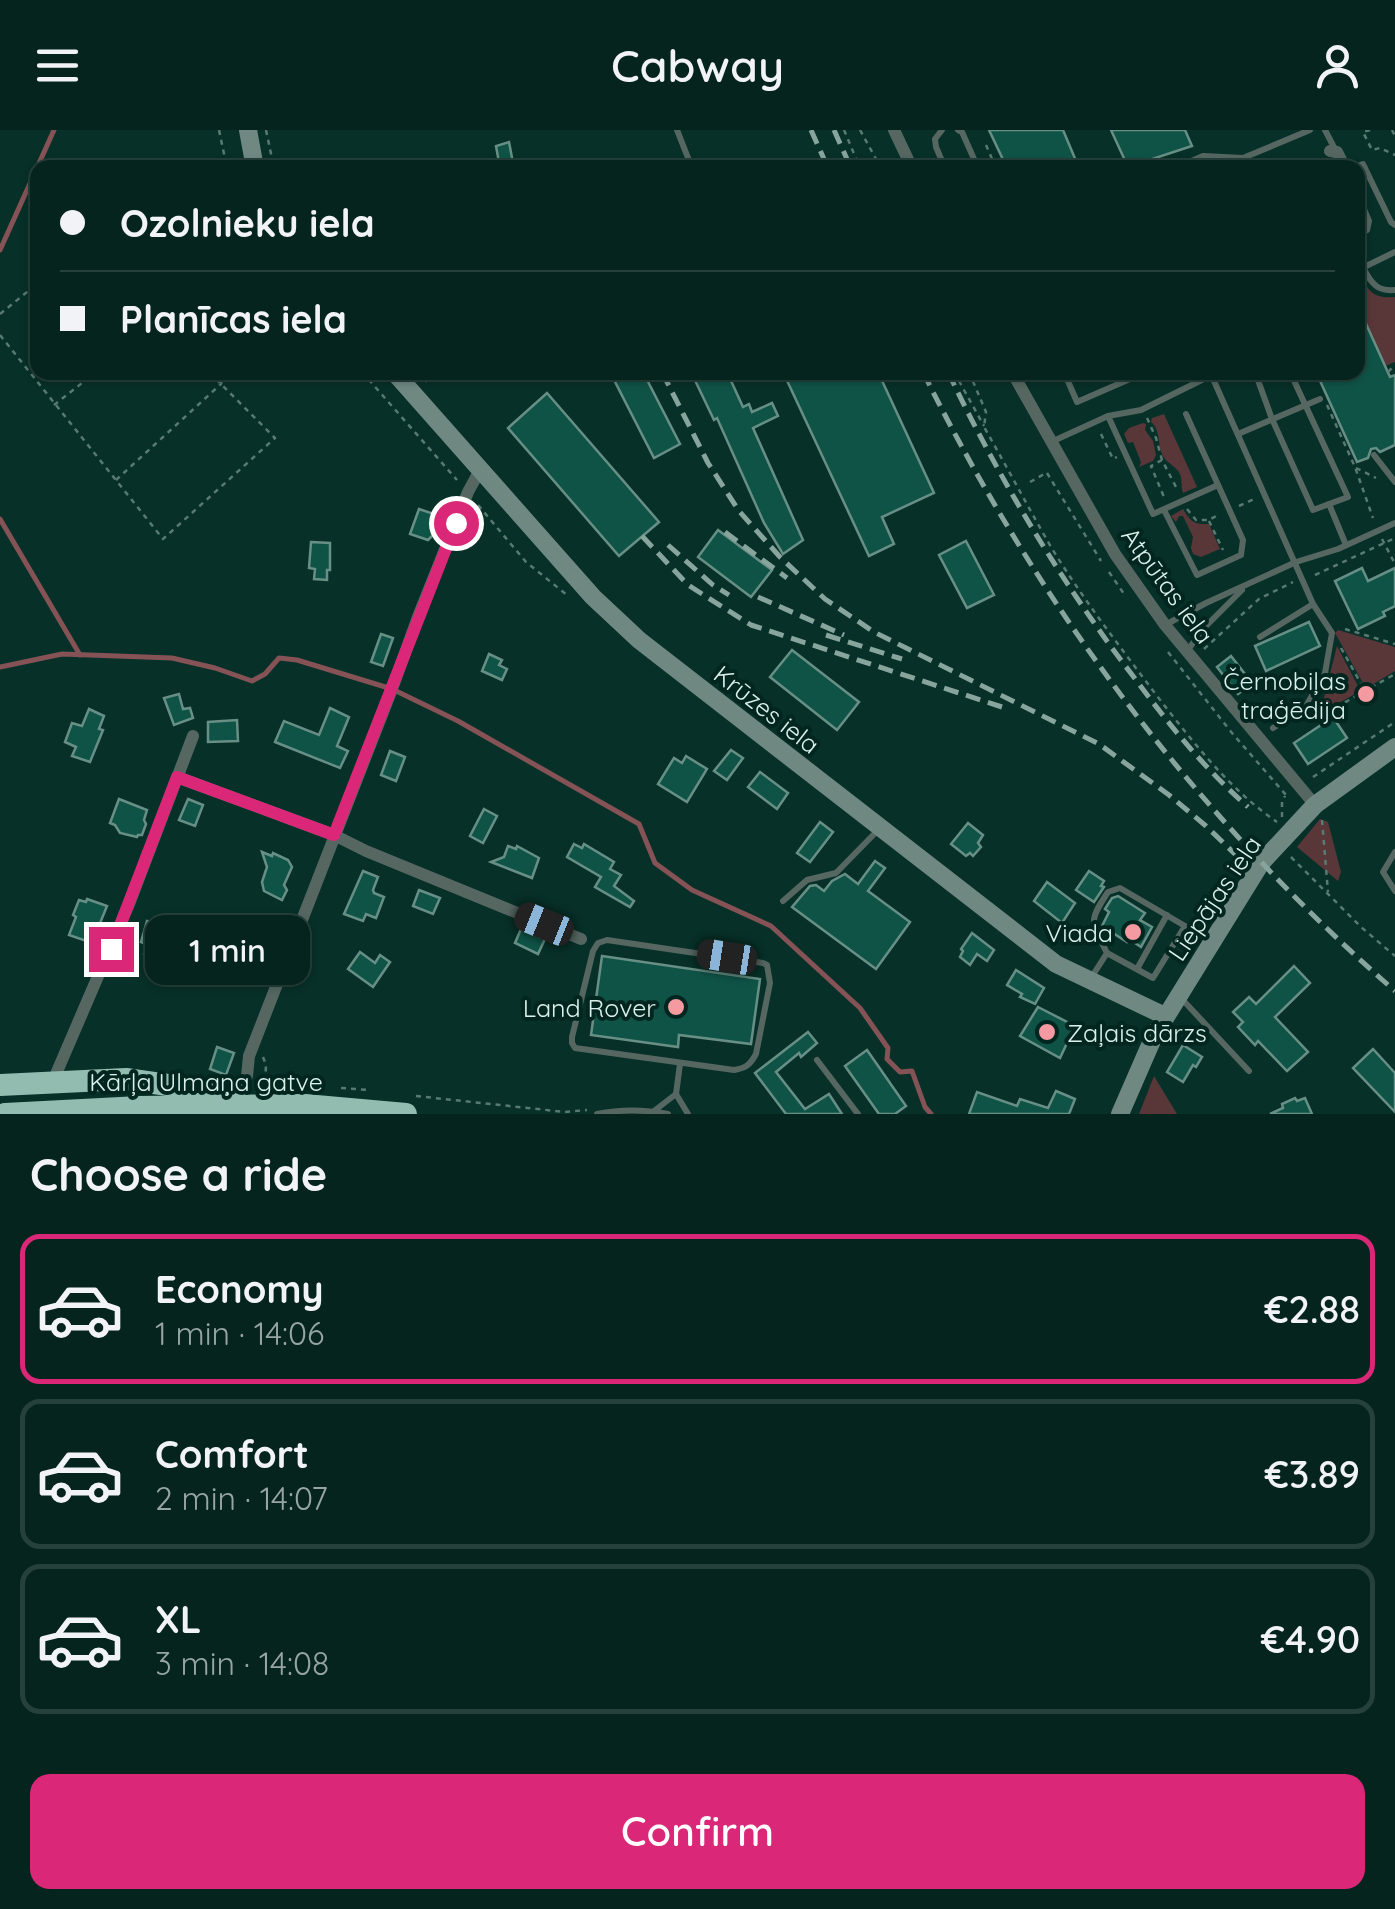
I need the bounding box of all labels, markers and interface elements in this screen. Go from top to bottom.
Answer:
text: Cabway [611,37,784,93]
icon: menu [30,38,85,93]
icon: person [1310,38,1365,93]
text: Ozolnieku iela [120,199,375,247]
text: Planīcas iela [120,295,347,343]
route start [434,501,479,546]
street label: Atpūtas iela [1115,521,1221,649]
street label: Krūzes iela [708,658,826,760]
place label: Černobiļas traģēdija [1223,665,1346,725]
marker: Černobiļas traģēdija [1355,683,1377,705]
street label: Liepājas iela [1161,830,1267,966]
car [511,899,577,949]
callout: 1 min [146,914,311,984]
place label: Viada [1046,917,1113,948]
marker: Viada [1122,921,1144,943]
route end [89,927,134,972]
text: 1 min [189,930,266,970]
car [695,937,759,977]
place label: Land Rover [523,992,656,1023]
marker: Land Rover [665,996,687,1018]
place label: Zaļais dārzs [1067,1017,1207,1048]
marker: Zaļais dārzs [1036,1021,1058,1043]
street label: Kārļa Ulmaņa gatve [89,1066,323,1097]
text: Choose a ride [30,1146,327,1202]
icon: car [35,1264,125,1354]
text: Economy [155,1265,324,1313]
text: €2.88 [1264,1285,1360,1333]
text: 1 min · 14:06 [155,1313,324,1353]
icon: car [35,1429,125,1519]
text: Comfort [155,1430,309,1478]
text: €3.89 [1265,1450,1360,1498]
text: 2 min · 14:07 [155,1478,328,1518]
icon: car [35,1594,125,1684]
text: XL [155,1595,201,1643]
text: €4.90 [1261,1615,1360,1663]
text: 3 min · 14:08 [155,1643,329,1683]
button: Confirm [30,1774,1365,1889]

